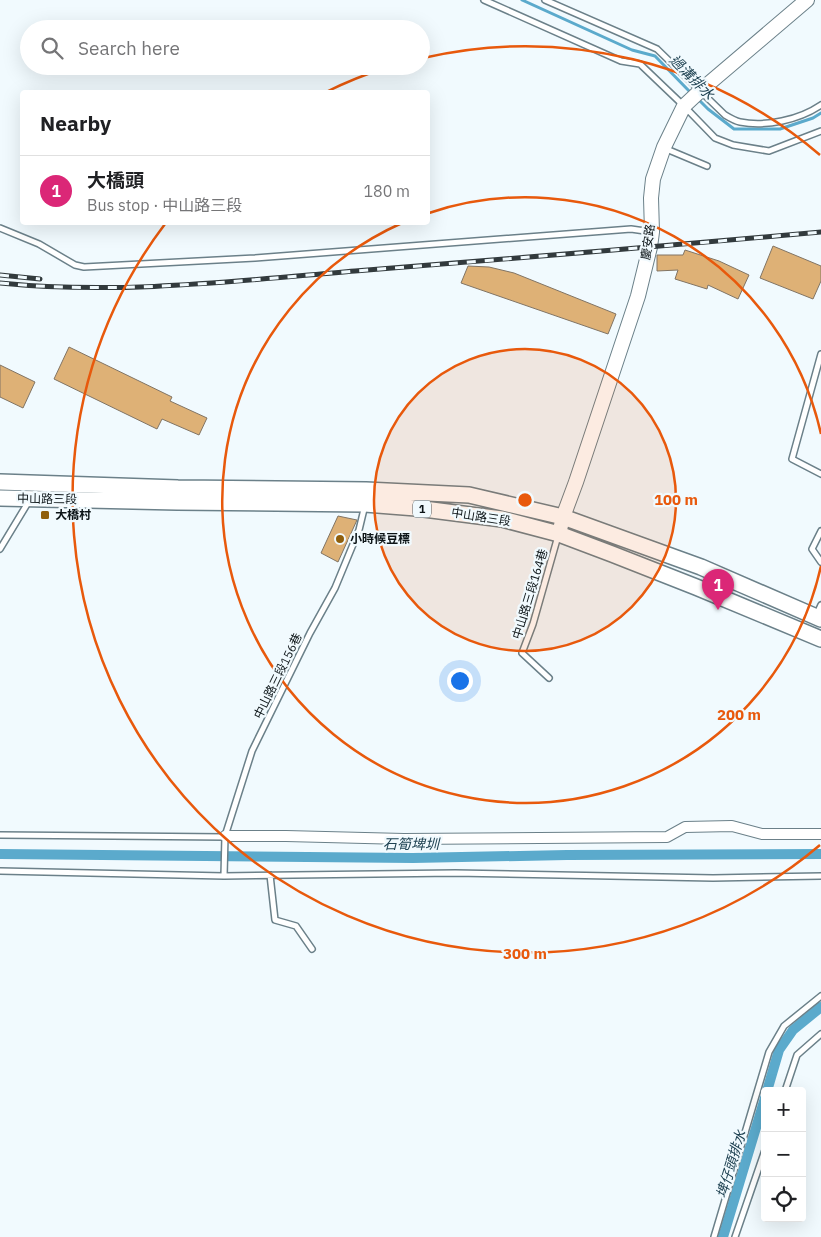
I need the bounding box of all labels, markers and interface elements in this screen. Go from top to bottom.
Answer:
search box [20,20,430,75]
icon: search [38,34,66,62]
text: Search here [78,36,180,60]
water label: 過溝排水 [666,51,719,104]
text: Nearby [40,109,111,137]
text: 大橋頭 [87,168,144,192]
text: 1 [51,181,61,201]
text: 180 m [363,181,410,201]
text: Bus stop · 中山路三段 [87,195,242,215]
street label: 慶安路 [638,223,657,261]
street label: 中山路三段 [17,490,77,507]
text: 100 m [654,490,698,509]
centre of rings [516,491,534,509]
road number: 1 [413,500,431,518]
street label: 中山路三段 [450,504,512,529]
place label: 大橋村 [55,507,91,522]
marker: 大橋村 [39,509,51,521]
place label: 小時候豆標 [350,531,410,546]
marker: 小時候豆標 [334,533,346,545]
street label: 中山路三段164巷 [509,547,550,641]
pin: 1 [702,569,734,610]
street label: 中山路三段156巷 [250,630,305,721]
your location [447,668,473,694]
text: 200 m [717,705,761,724]
water label: 石筍埤圳 [383,835,441,853]
text: 300 m [503,944,547,963]
map controls [761,1087,806,1222]
button: + [761,1087,806,1132]
water label: 埤仔頭排水 [712,1127,750,1200]
button: − [761,1132,806,1177]
button: locate [761,1177,806,1222]

